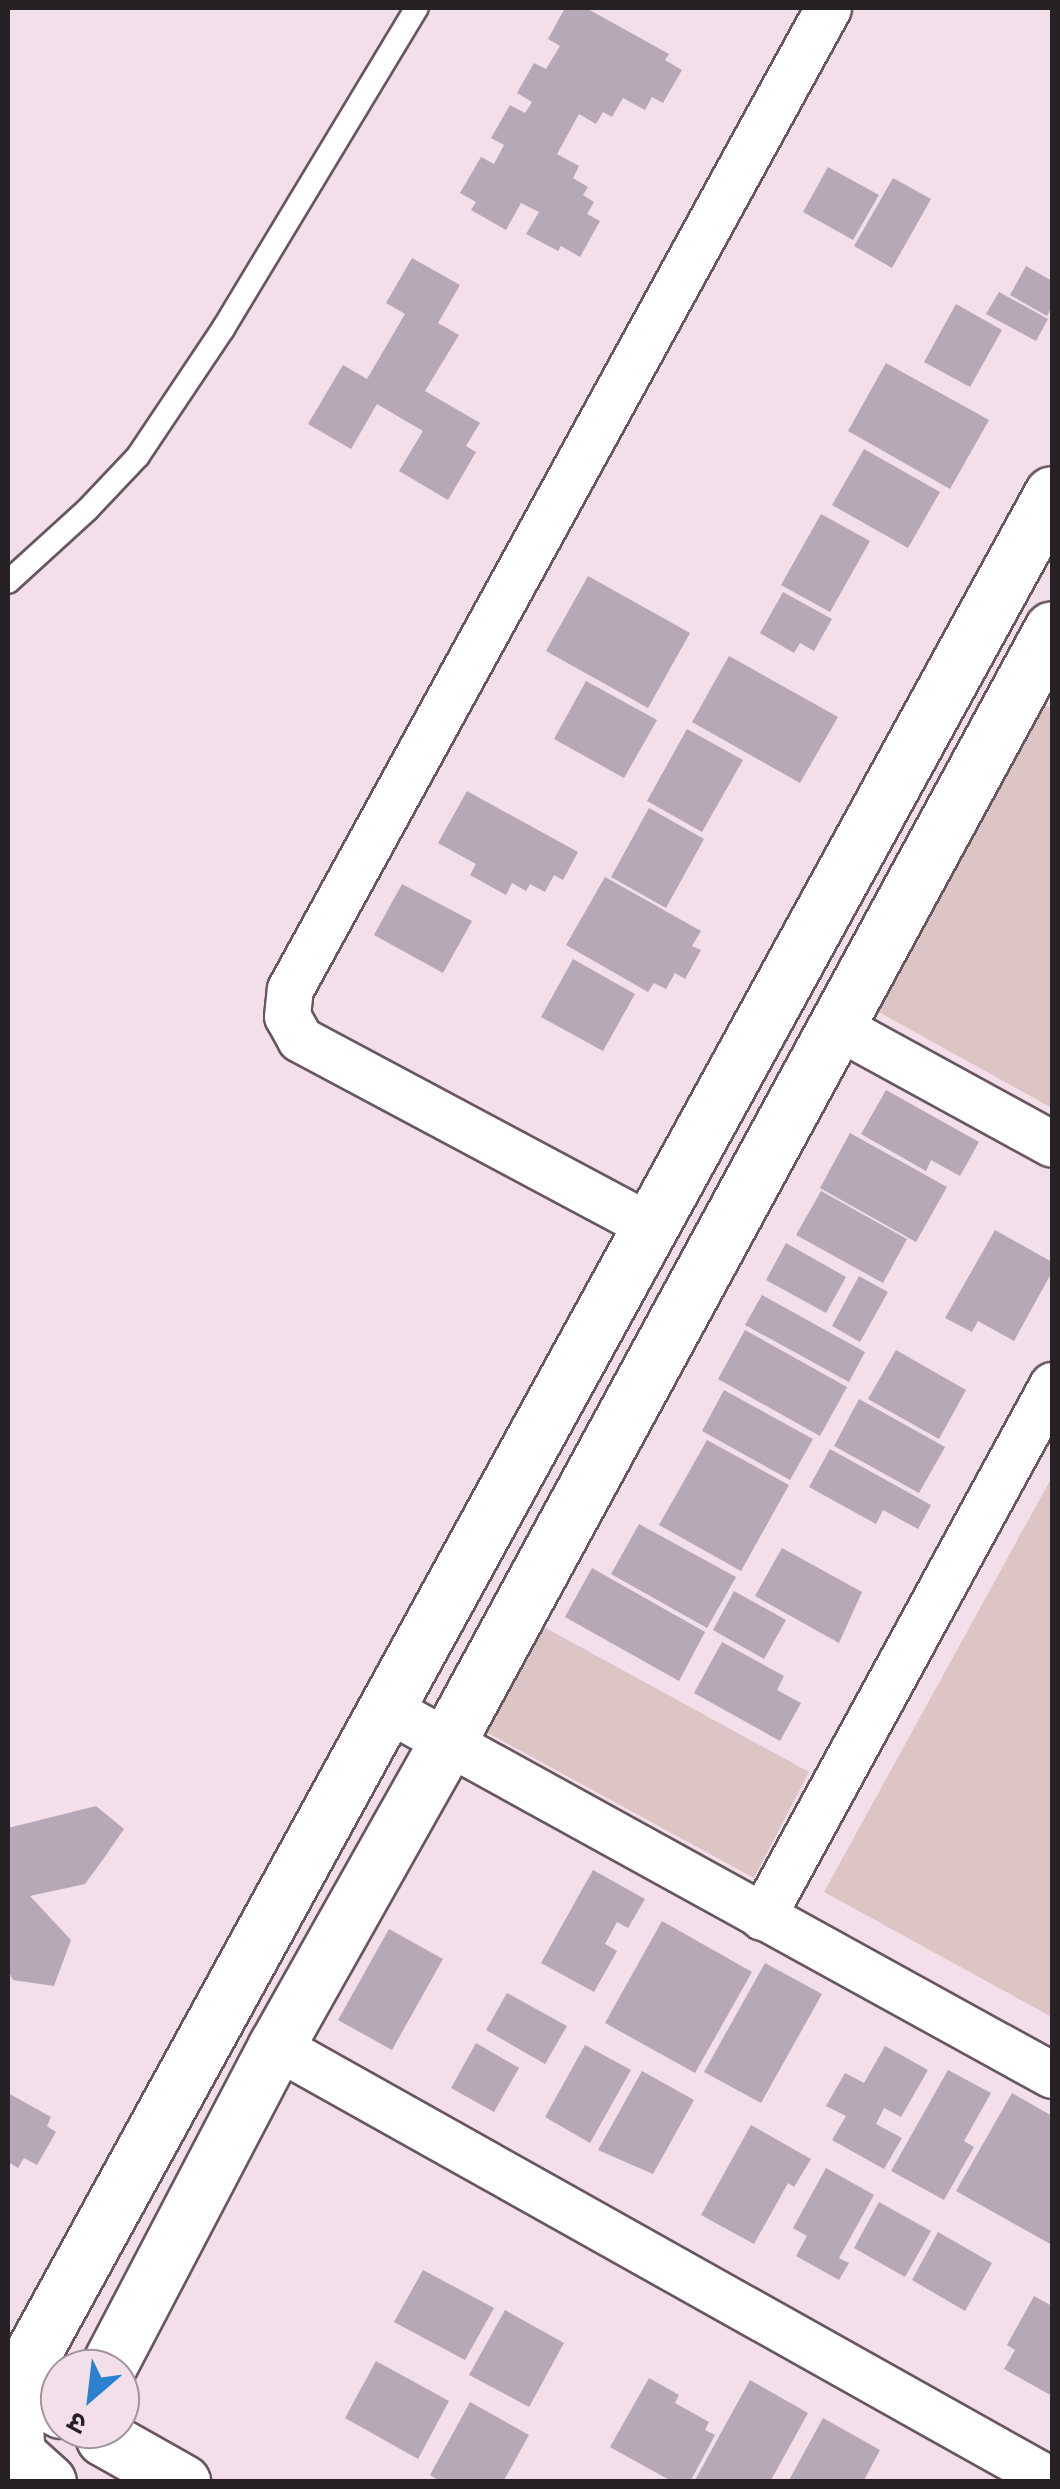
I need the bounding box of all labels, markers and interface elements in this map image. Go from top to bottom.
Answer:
north arrow [40,2349,140,2449]
text: उ [62,2406,92,2442]

